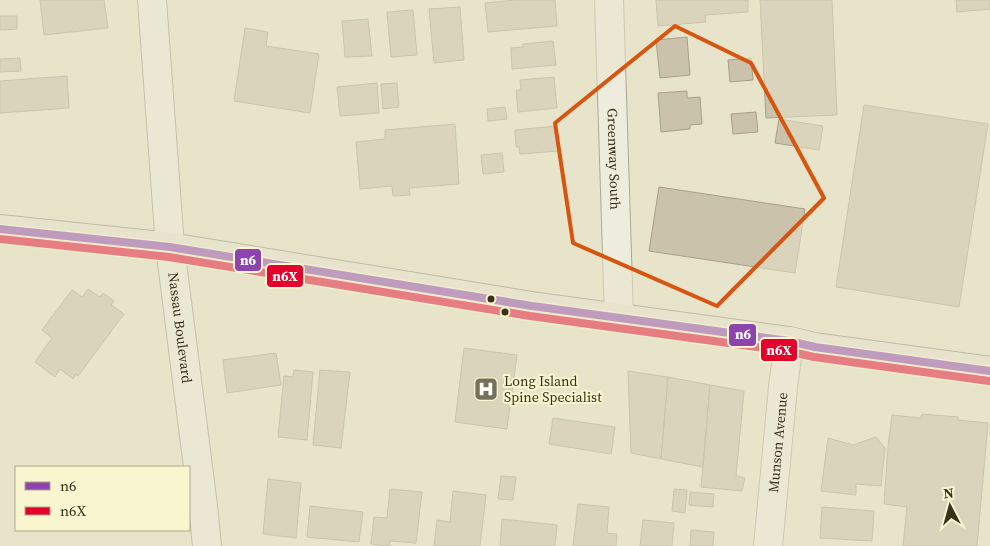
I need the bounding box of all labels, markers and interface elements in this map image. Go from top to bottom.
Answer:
street label: Greenway South [602,108,626,210]
line badge: n6 [234,248,262,272]
text: n6 [240,250,257,270]
line badge: n6X [266,264,304,288]
text: n6X [272,266,299,286]
street label: Nassau Boulevard [163,271,197,384]
unlabelled marker [486,294,496,304]
unlabelled marker [500,307,510,317]
line badge: n6 [728,323,757,347]
text: n6 [735,324,752,344]
line badge: n6X [760,338,798,362]
text: n6X [766,340,793,360]
place label: Long Island Spine Specialist [504,371,602,407]
hospital icon: Long Island Spine Specialist [473,376,499,402]
street label: Munson Avenue [763,391,792,493]
legend [15,466,190,531]
text: n6 [60,475,77,496]
north arrow [925,481,975,531]
text: N [943,483,955,504]
text: n6X [60,500,87,521]

